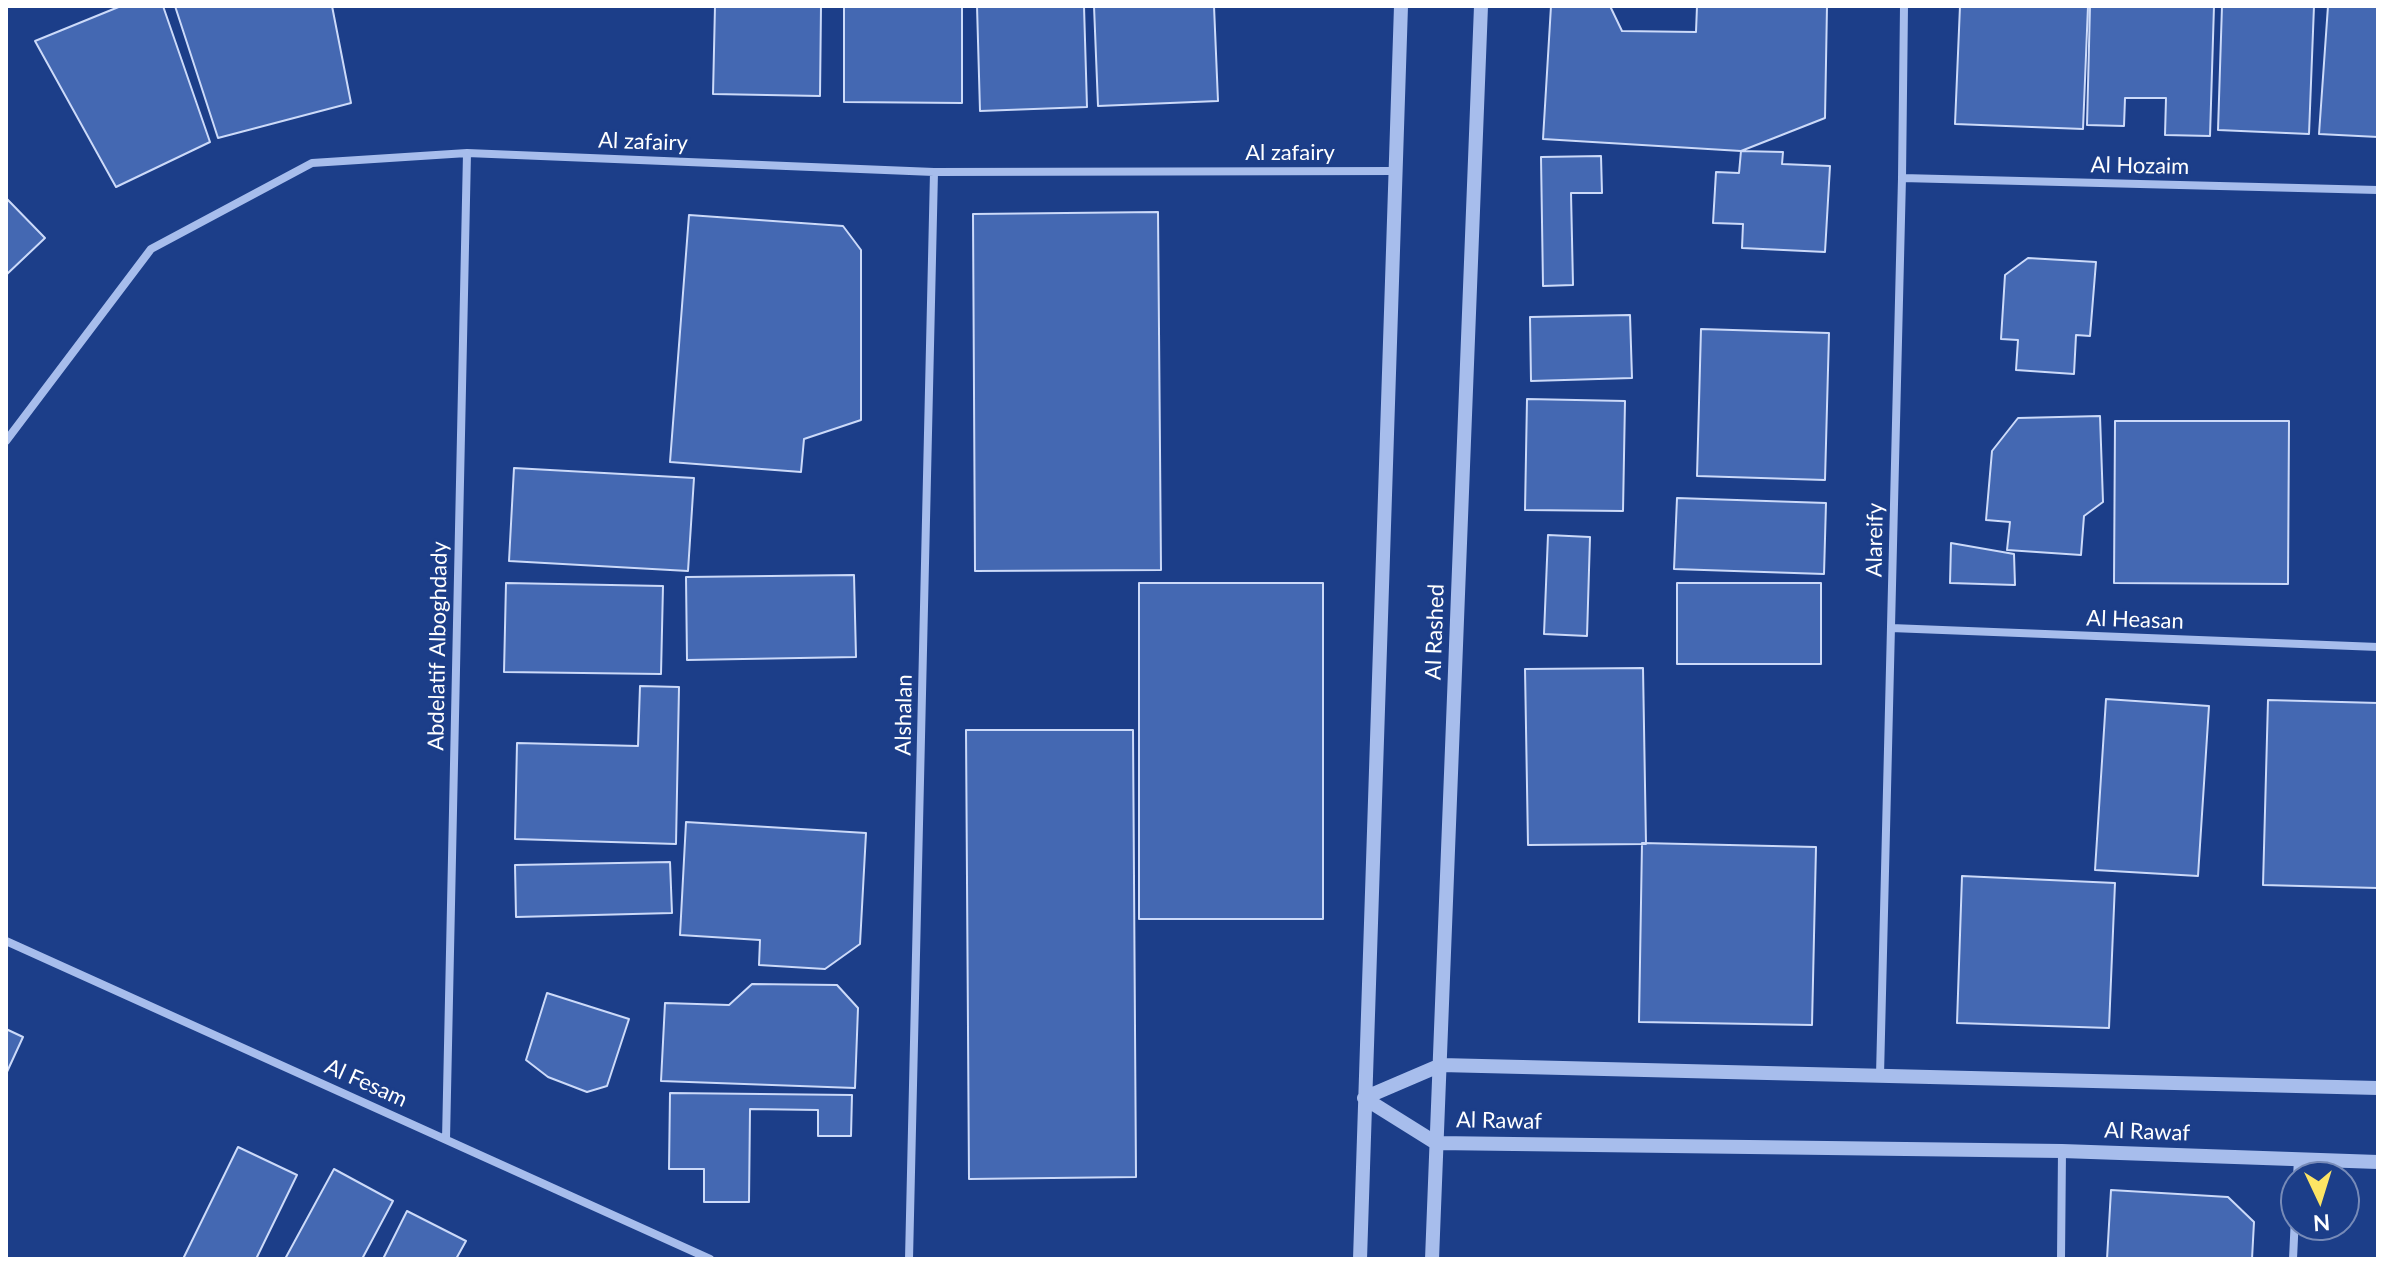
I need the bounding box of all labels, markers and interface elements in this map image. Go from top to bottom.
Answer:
street label: Al zafairy [598,127,688,157]
street label: Al zafairy [1245,140,1335,166]
street label: Al Hozaim [2090,152,2190,180]
street label: Alareify [1861,503,1889,577]
street label: Abdelatif Alboghdady [423,541,453,751]
street label: Al Rashed [1420,584,1450,680]
street label: Al Heasan [2086,605,2184,635]
street label: Alshalan [890,674,918,756]
street label: Al Fesam [321,1053,411,1113]
street label: Al Rawaf [1456,1107,1542,1135]
street label: Al Rawaf [2104,1117,2190,1147]
north arrow [2280,1161,2360,1241]
text: N [2312,1209,2331,1238]

